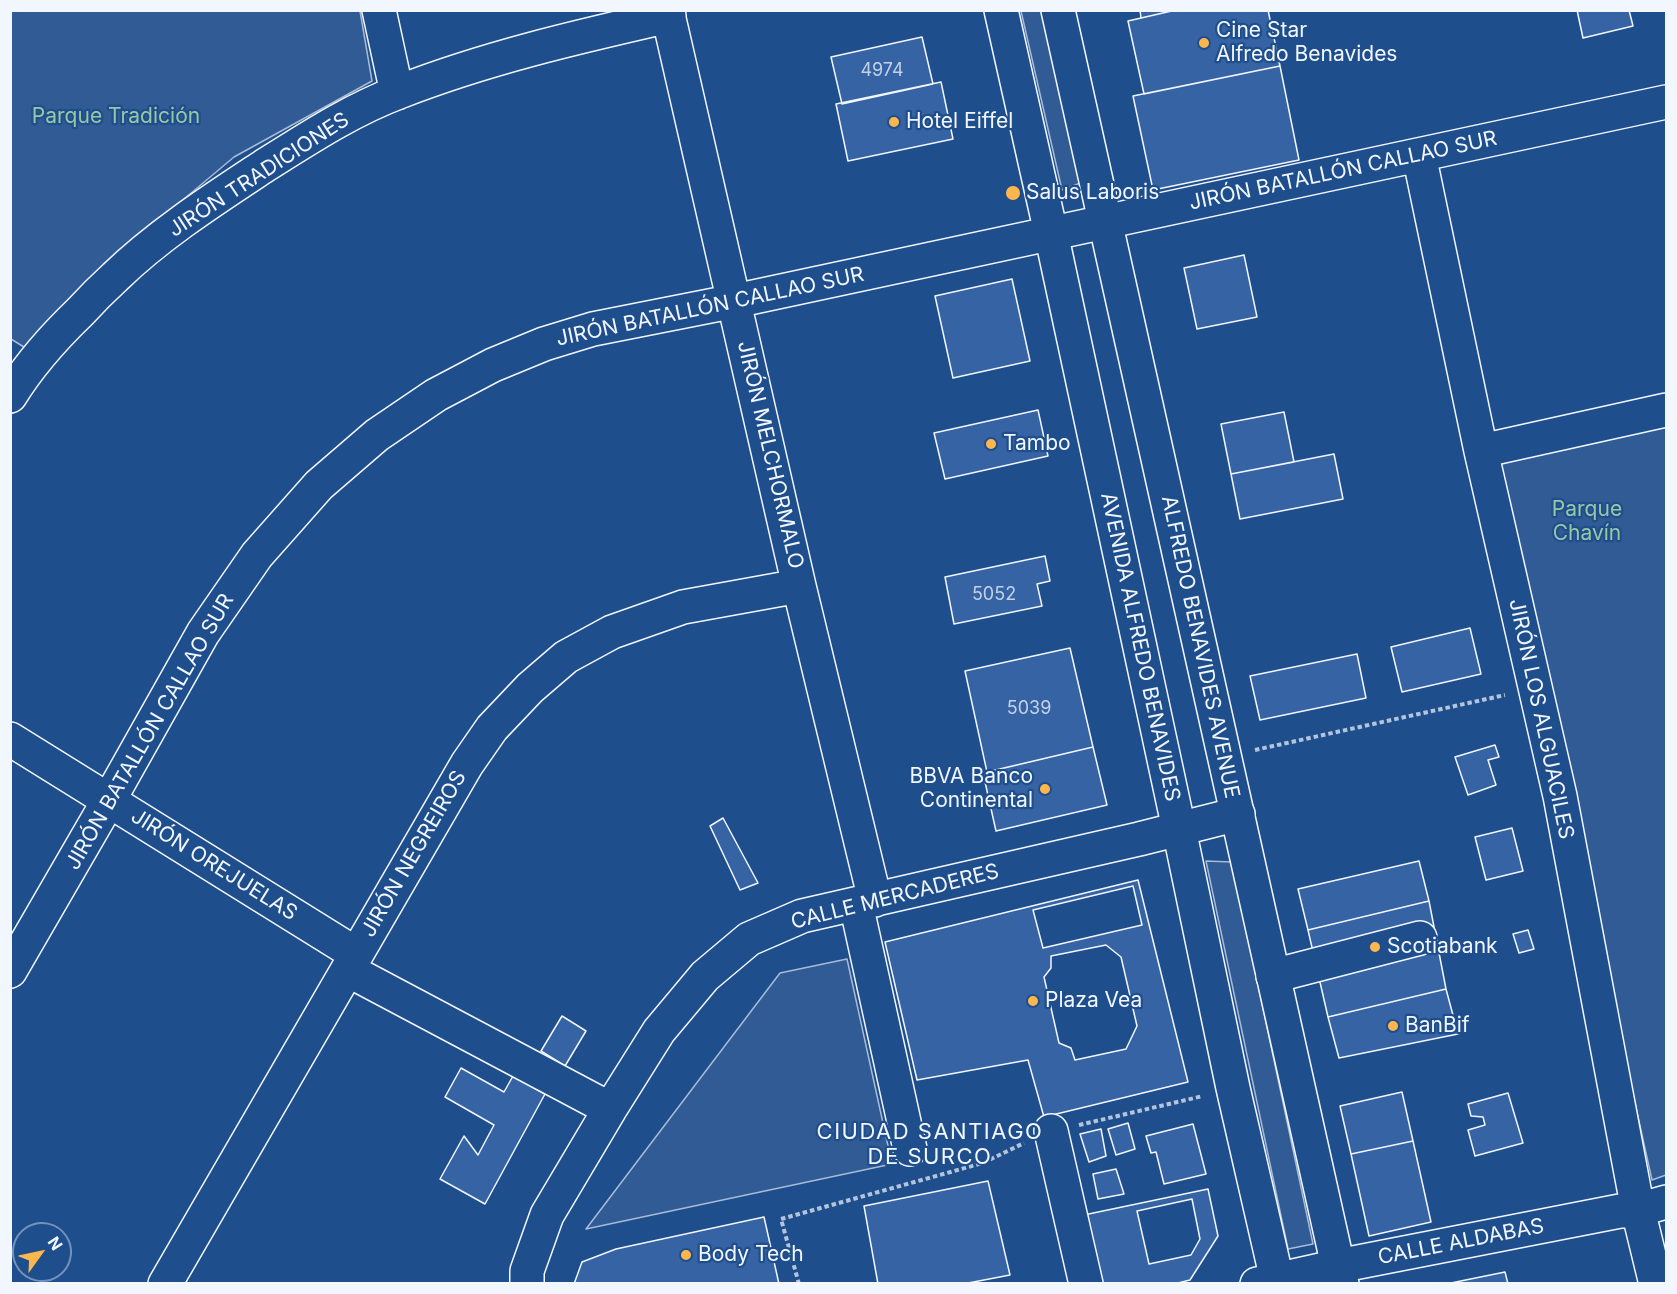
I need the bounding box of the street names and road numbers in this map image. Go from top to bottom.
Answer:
street label: JIRÓN TRADICIONES [164,107,354,243]
street label: JIRÓN BATALLÓN CALLAO SUR [1187,126,1499,216]
street label: JIRÓN BATALLÓN CALLAO SUR [554,262,866,352]
street label: JIRÓN MELCHORMALO [732,339,808,571]
street label: AVENIDA ALFREDO BENAVIDES [1095,490,1185,804]
street label: ALFREDO BENAVIDES AVENUE [1156,493,1244,801]
street label: JIRÓN BATALLÓN CALLAO SUR [61,590,239,874]
street label: JIRÓN LOS ALGUACILES [1503,597,1579,841]
street label: JIRÓN NEGREIROS [356,766,472,942]
street label: JIRÓN OREJUELAS [126,804,302,926]
street label: CALLE MERCADERES [788,859,1002,935]
street label: CALLE ALDABAS [1376,1214,1546,1270]

